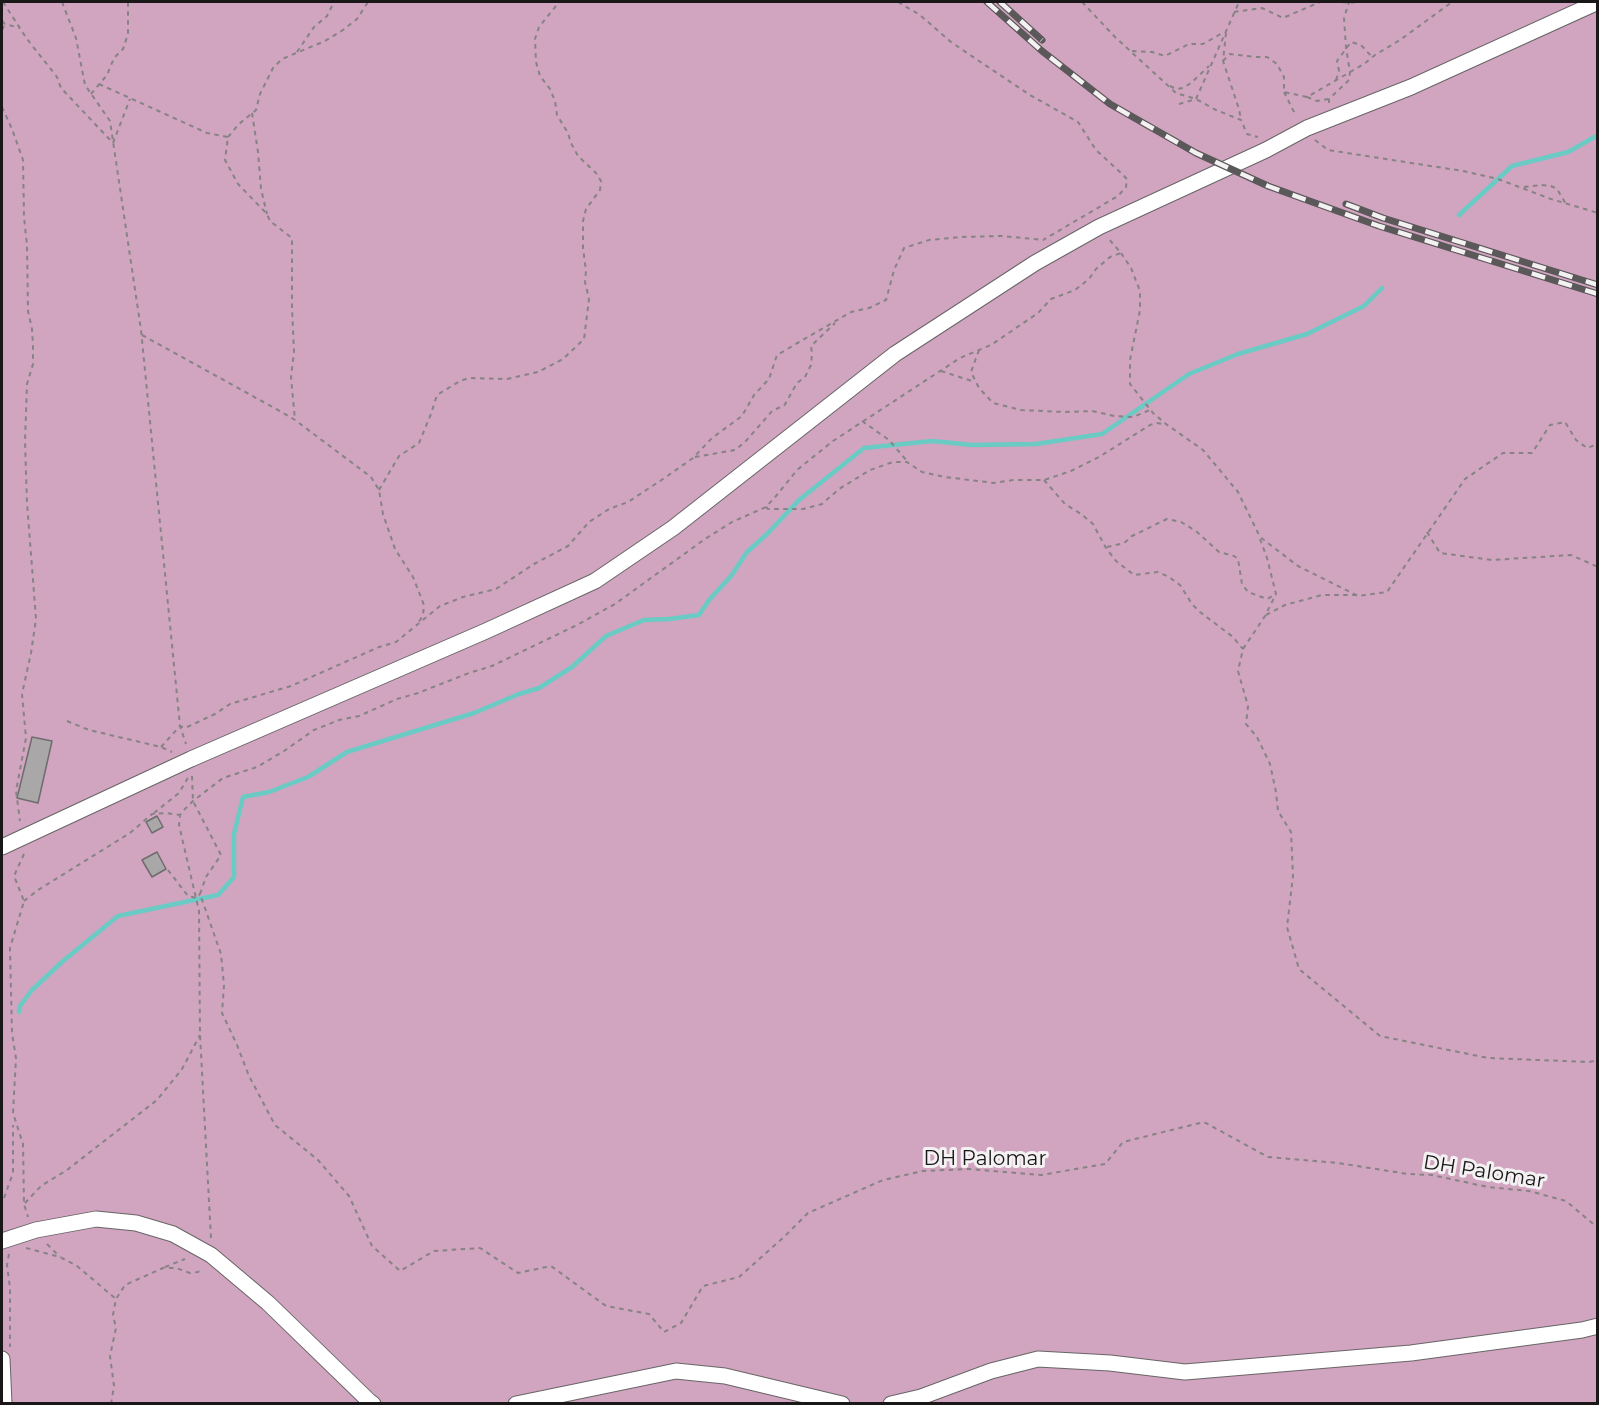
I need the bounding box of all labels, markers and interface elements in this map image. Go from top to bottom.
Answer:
street label: DH Palomar [924,1147,1046,1171]
street label: DH Palomar [1421,1151,1547,1193]

